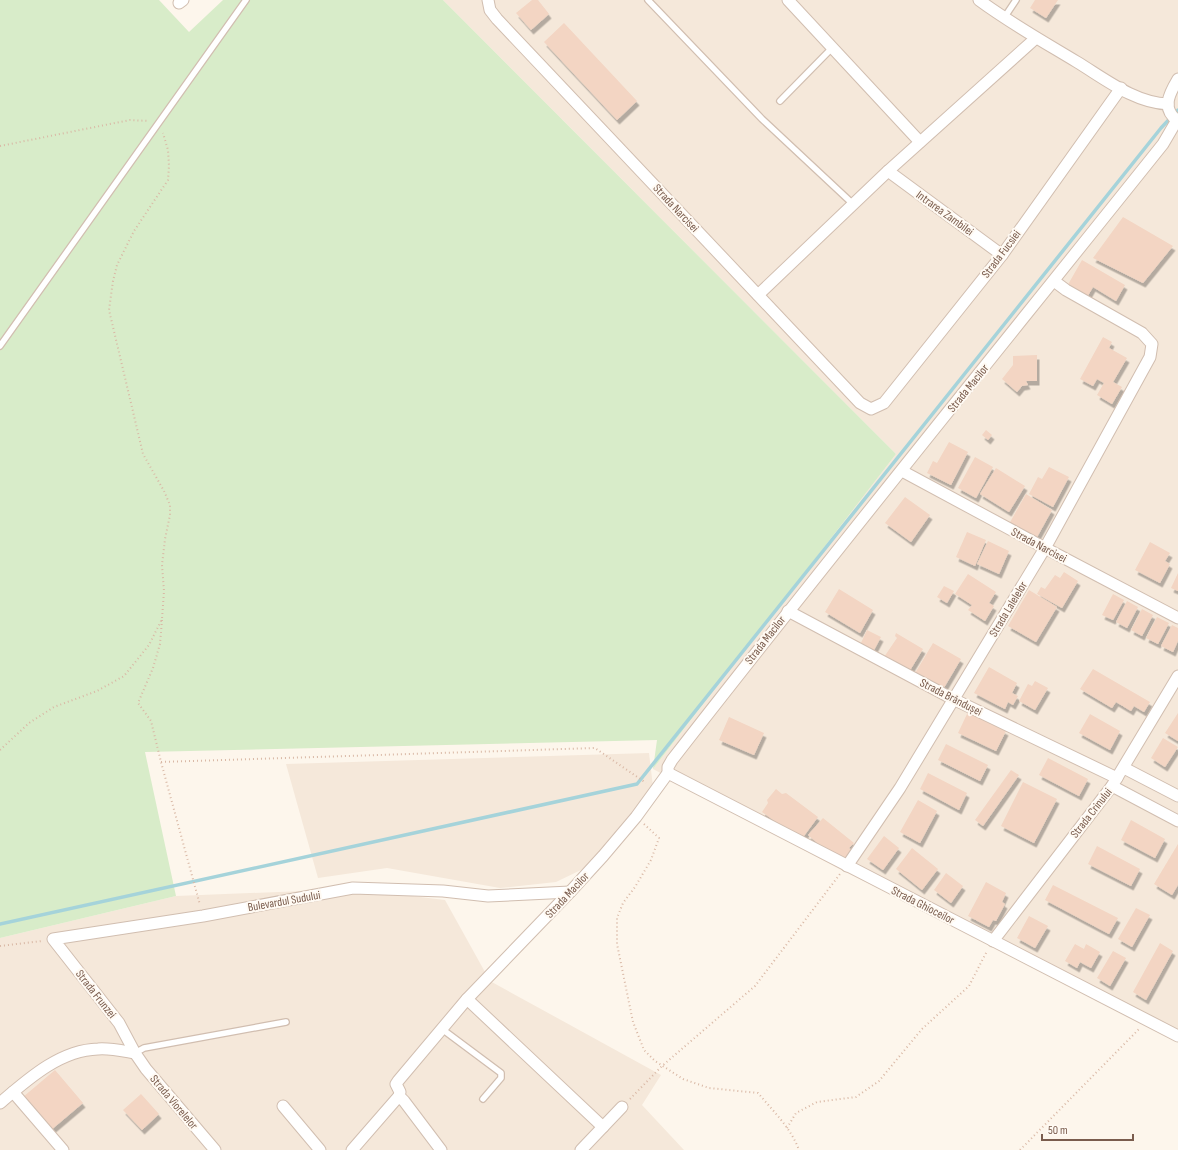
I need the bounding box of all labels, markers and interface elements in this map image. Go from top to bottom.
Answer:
street label: Strada Narcisei [649,181,702,236]
street label: Intrarea Zambilei [913,188,976,239]
street label: Strada Fucsiei [979,227,1024,281]
street label: Strada Macilor [944,361,993,415]
street label: Strada Narcisei [1008,525,1069,566]
street label: Strada Lalelelor [986,578,1031,640]
street label: Strada Macilor [742,613,789,668]
street label: Strada Brândușei [917,675,984,720]
street label: Strada Crinului [1067,785,1116,841]
street label: Strada Macilor [542,869,593,922]
street label: Strada Ghioceilor [889,883,957,928]
street label: Bulevardul Sudului [247,888,322,915]
street label: Strada Frunzei [72,967,119,1022]
street label: Strada Viorelelor [146,1072,201,1133]
scale bar [1042,1116,1133,1142]
text: 50 m [1048,1123,1068,1138]

